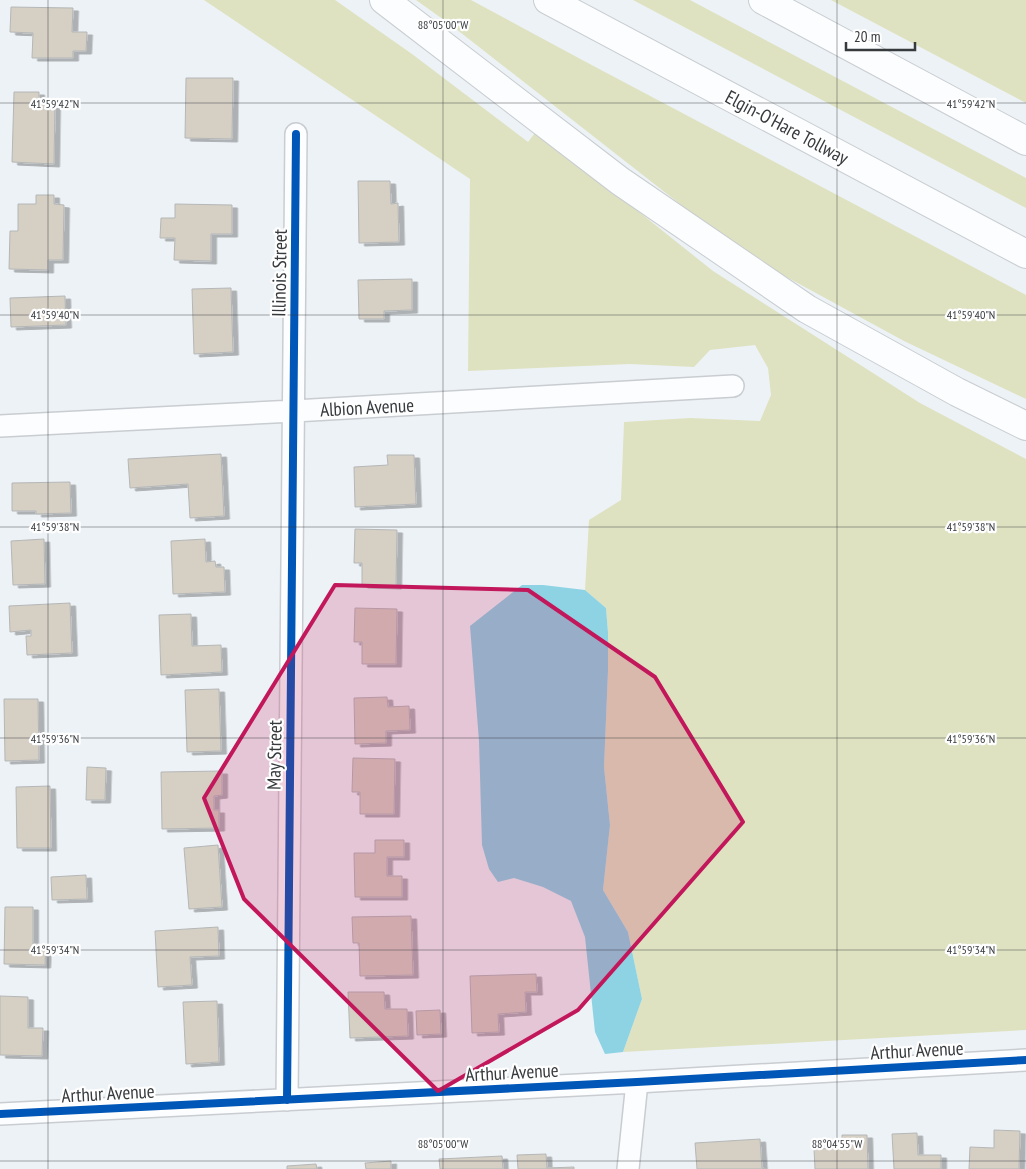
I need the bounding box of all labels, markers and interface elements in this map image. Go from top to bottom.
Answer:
text: 88°05'00"W [418,17,468,32]
scale bar [846,20,915,52]
text: 20 m [854,27,880,46]
street label: Elgin-O'Hare Tollway [721,84,853,170]
text: 41°59'42"N [31,96,79,111]
text: 41°59'42"N [947,96,995,111]
street label: Illinois Street [266,228,292,317]
text: 41°59'40"N [31,307,79,322]
text: 41°59'40"N [947,307,995,322]
street label: Albion Avenue [319,393,415,421]
text: 41°59'38"N [31,519,79,534]
text: 41°59'38"N [947,519,995,534]
street label: May Street [261,719,287,790]
text: 41°59'36"N [31,731,79,746]
text: 41°59'36"N [947,731,995,746]
text: 41°59'34"N [31,942,79,957]
text: 41°59'34"N [947,942,995,957]
street label: Arthur Avenue [870,1036,964,1064]
street label: Arthur Avenue [465,1058,559,1086]
street label: Arthur Avenue [61,1079,155,1107]
text: 88°05'00"W [418,1136,468,1151]
text: 88°04'55"W [812,1136,862,1151]

